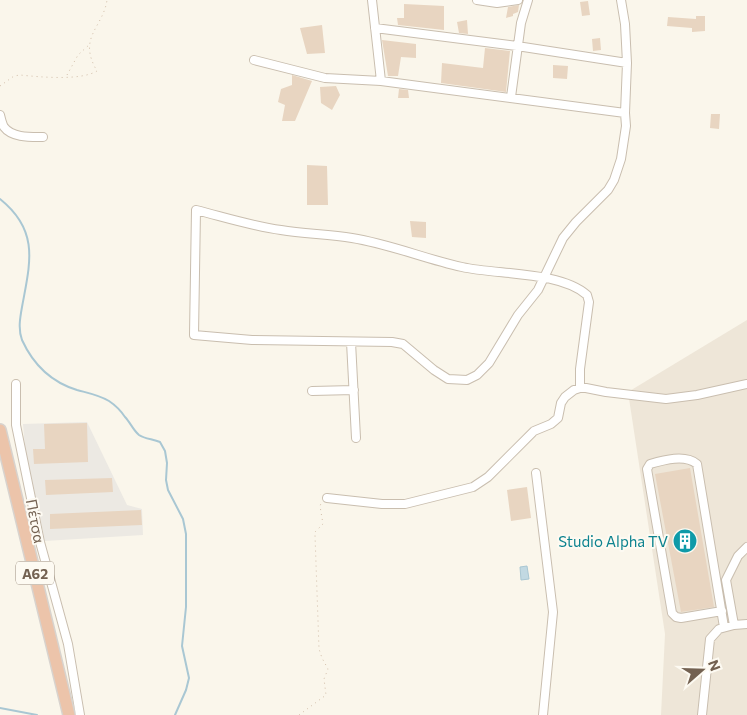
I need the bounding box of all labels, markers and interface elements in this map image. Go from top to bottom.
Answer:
street label: Πέτσα [23,497,49,545]
building icon: Studio Alpha TV [672,528,698,554]
place label: Studio Alpha TV [558,532,668,550]
road number: Α62 [16,562,54,584]
north arrow [677,645,727,695]
text: N [705,658,724,673]

